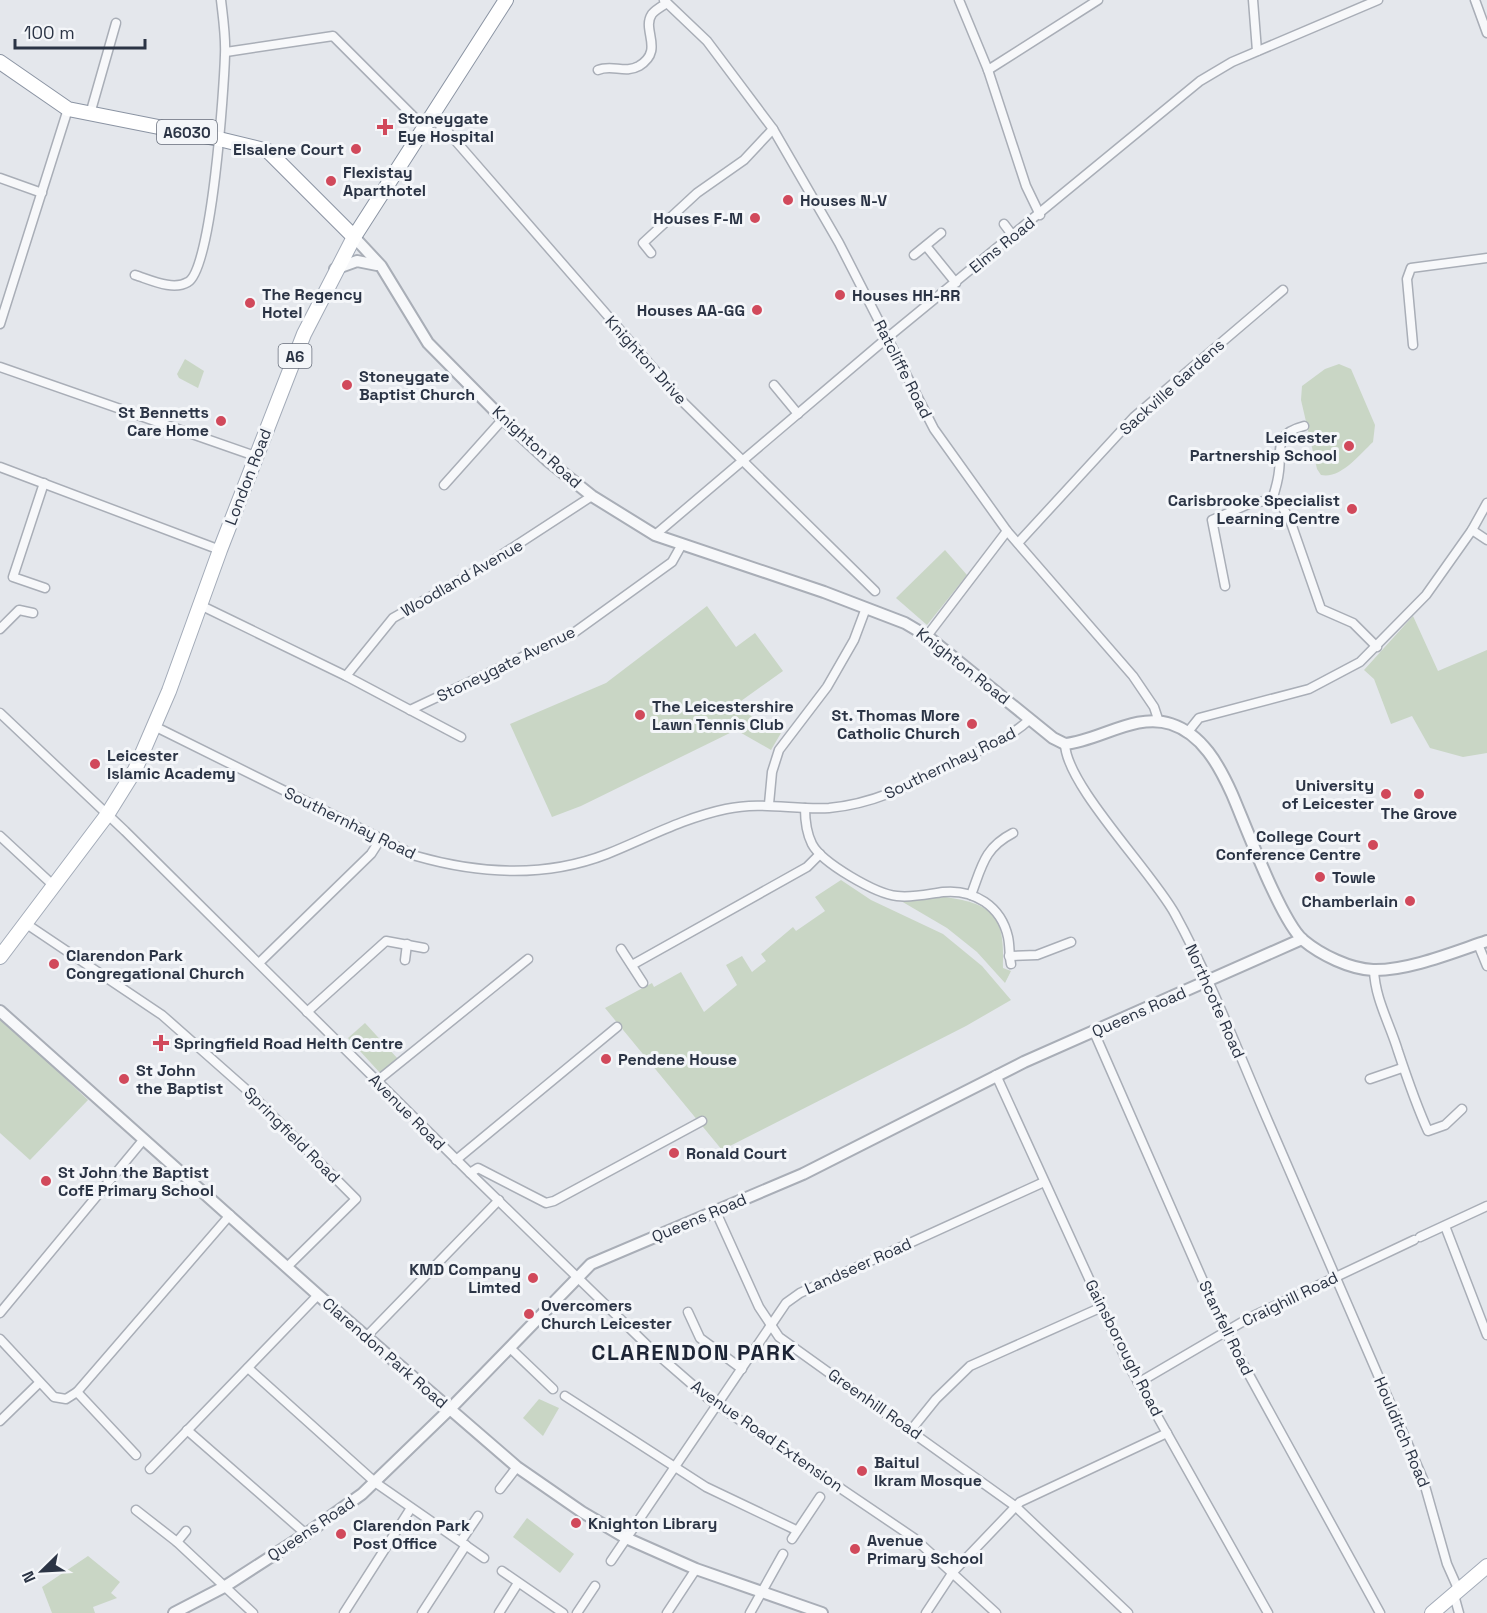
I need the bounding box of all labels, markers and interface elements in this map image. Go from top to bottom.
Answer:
scale bar [15,12,146,50]
text: 100 m [24,21,75,44]
place label: Stoneygate Eye Hospital [398,108,494,147]
marker: Stoneygate Eye Hospital [376,118,394,136]
road number: A6030 [157,120,217,144]
place label: Elsalene Court [233,139,344,160]
marker: Elsalene Court [349,142,363,156]
place label: Flexistay Aparthotel [343,162,426,201]
marker: Flexistay Aparthotel [324,174,338,188]
place label: Houses N-V [800,190,887,211]
marker: Houses N-V [781,193,795,207]
place label: Houses F-M [653,208,743,229]
marker: Houses F-M [748,211,762,225]
street label: Elms Road [965,212,1039,278]
place label: The Regency Hotel [262,284,362,323]
place label: Houses HH-RR [852,285,960,306]
marker: Houses HH-RR [833,288,847,302]
marker: The Regency Hotel [243,296,257,310]
place label: Houses AA-GG [637,300,745,321]
marker: Houses AA-GG [750,303,764,317]
street label: Knighton Drive [601,311,691,409]
street label: Ratcliffe Road [869,316,937,422]
street label: Sackville Gardens [1115,334,1229,440]
road number: A6 [278,344,312,368]
place label: Stoneygate Baptist Church [359,366,475,405]
marker: Stoneygate Baptist Church [340,378,354,392]
street label: Knighton Road [488,401,586,493]
place label: St Bennetts Care Home [118,402,209,441]
marker: St Bennetts Care Home [214,414,228,428]
street label: London Road [220,426,276,528]
place label: Leicester Partnership School [1190,427,1337,466]
marker: Leicester Partnership School [1342,439,1356,453]
place label: Carisbrooke Specialist Learning Centre [1168,490,1340,529]
marker: Carisbrooke Specialist Learning Centre [1345,502,1359,516]
street label: Woodland Avenue [397,535,527,621]
street label: Stoneygate Avenue [433,621,579,707]
street label: Knighton Road [912,623,1014,709]
place label: The Leicestershire Lawn Tennis Club [652,696,794,735]
place label: St. Thomas More Catholic Church [832,705,960,744]
marker: The Leicestershire Lawn Tennis Club [633,708,647,722]
marker: St. Thomas More Catholic Church [965,717,979,731]
street label: Southernhay Road [881,722,1019,804]
place label: Leicester Islamic Academy [107,745,236,784]
marker: Leicester Islamic Academy [88,757,102,771]
place label: University of Leicester [1282,775,1374,814]
street label: Southernhay Road [281,782,419,864]
marker: University of Leicester [1379,787,1393,801]
marker: The Grove [1412,787,1426,801]
place label: The Grove [1381,803,1457,824]
place label: College Court Conference Centre [1216,826,1361,865]
marker: College Court Conference Centre [1366,838,1380,852]
place label: Towle [1332,867,1376,888]
marker: Towle [1313,870,1327,884]
place label: Chamberlain [1302,891,1398,912]
marker: Chamberlain [1403,894,1417,908]
street label: Northcote Road [1180,941,1250,1061]
place label: Clarendon Park Congregational Church [66,945,244,984]
marker: Clarendon Park Congregational Church [47,957,61,971]
street label: Queens Road [1089,982,1189,1042]
place label: Springfield Road Helth Centre [174,1033,403,1054]
marker: Springfield Road Helth Centre [152,1034,170,1052]
place label: Pendene House [618,1049,737,1070]
marker: Pendene House [599,1052,613,1066]
place label: St John the Baptist [136,1060,223,1099]
street label: Avenue Road [364,1069,450,1155]
marker: St John the Baptist [117,1072,131,1086]
street label: Springfield Road [239,1082,345,1188]
place label: Ronald Court [686,1143,787,1164]
marker: Ronald Court [667,1146,681,1160]
place label: St John the Baptist CofE Primary School [58,1162,214,1201]
marker: St John the Baptist CofE Primary School [39,1174,53,1188]
street label: Queens Road [648,1189,750,1247]
street label: Landseer Road [801,1233,915,1299]
place label: KMD Company Limted [409,1259,521,1298]
street label: Craighill Road [1238,1267,1342,1331]
marker: KMD Company Limted [526,1271,540,1285]
street label: Gainsborough Road [1080,1276,1168,1420]
street label: Stanfell Road [1194,1277,1258,1379]
street label: Clarendon Park Road [318,1293,452,1413]
place label: Overcomers Church Leicester [541,1295,672,1334]
marker: Overcomers Church Leicester [522,1307,536,1321]
district label: CLARENDON PARK [591,1338,797,1366]
street label: Greenhill Road [824,1364,926,1444]
street label: Houlditch Road [1369,1374,1435,1490]
street label: Avenue Road Extension [687,1376,847,1496]
place label: Baitul Ikram Mosque [874,1452,982,1491]
marker: Baitul Ikram Mosque [855,1464,869,1478]
street label: Queens Road [263,1492,359,1566]
place label: Knighton Library [588,1513,717,1534]
place label: Clarendon Park Post Office [353,1515,470,1554]
marker: Knighton Library [569,1516,583,1530]
marker: Clarendon Park Post Office [334,1527,348,1541]
place label: Avenue Primary School [867,1530,983,1569]
north arrow [12,1541,72,1601]
marker: Avenue Primary School [848,1542,862,1556]
text: N [17,1568,41,1586]

